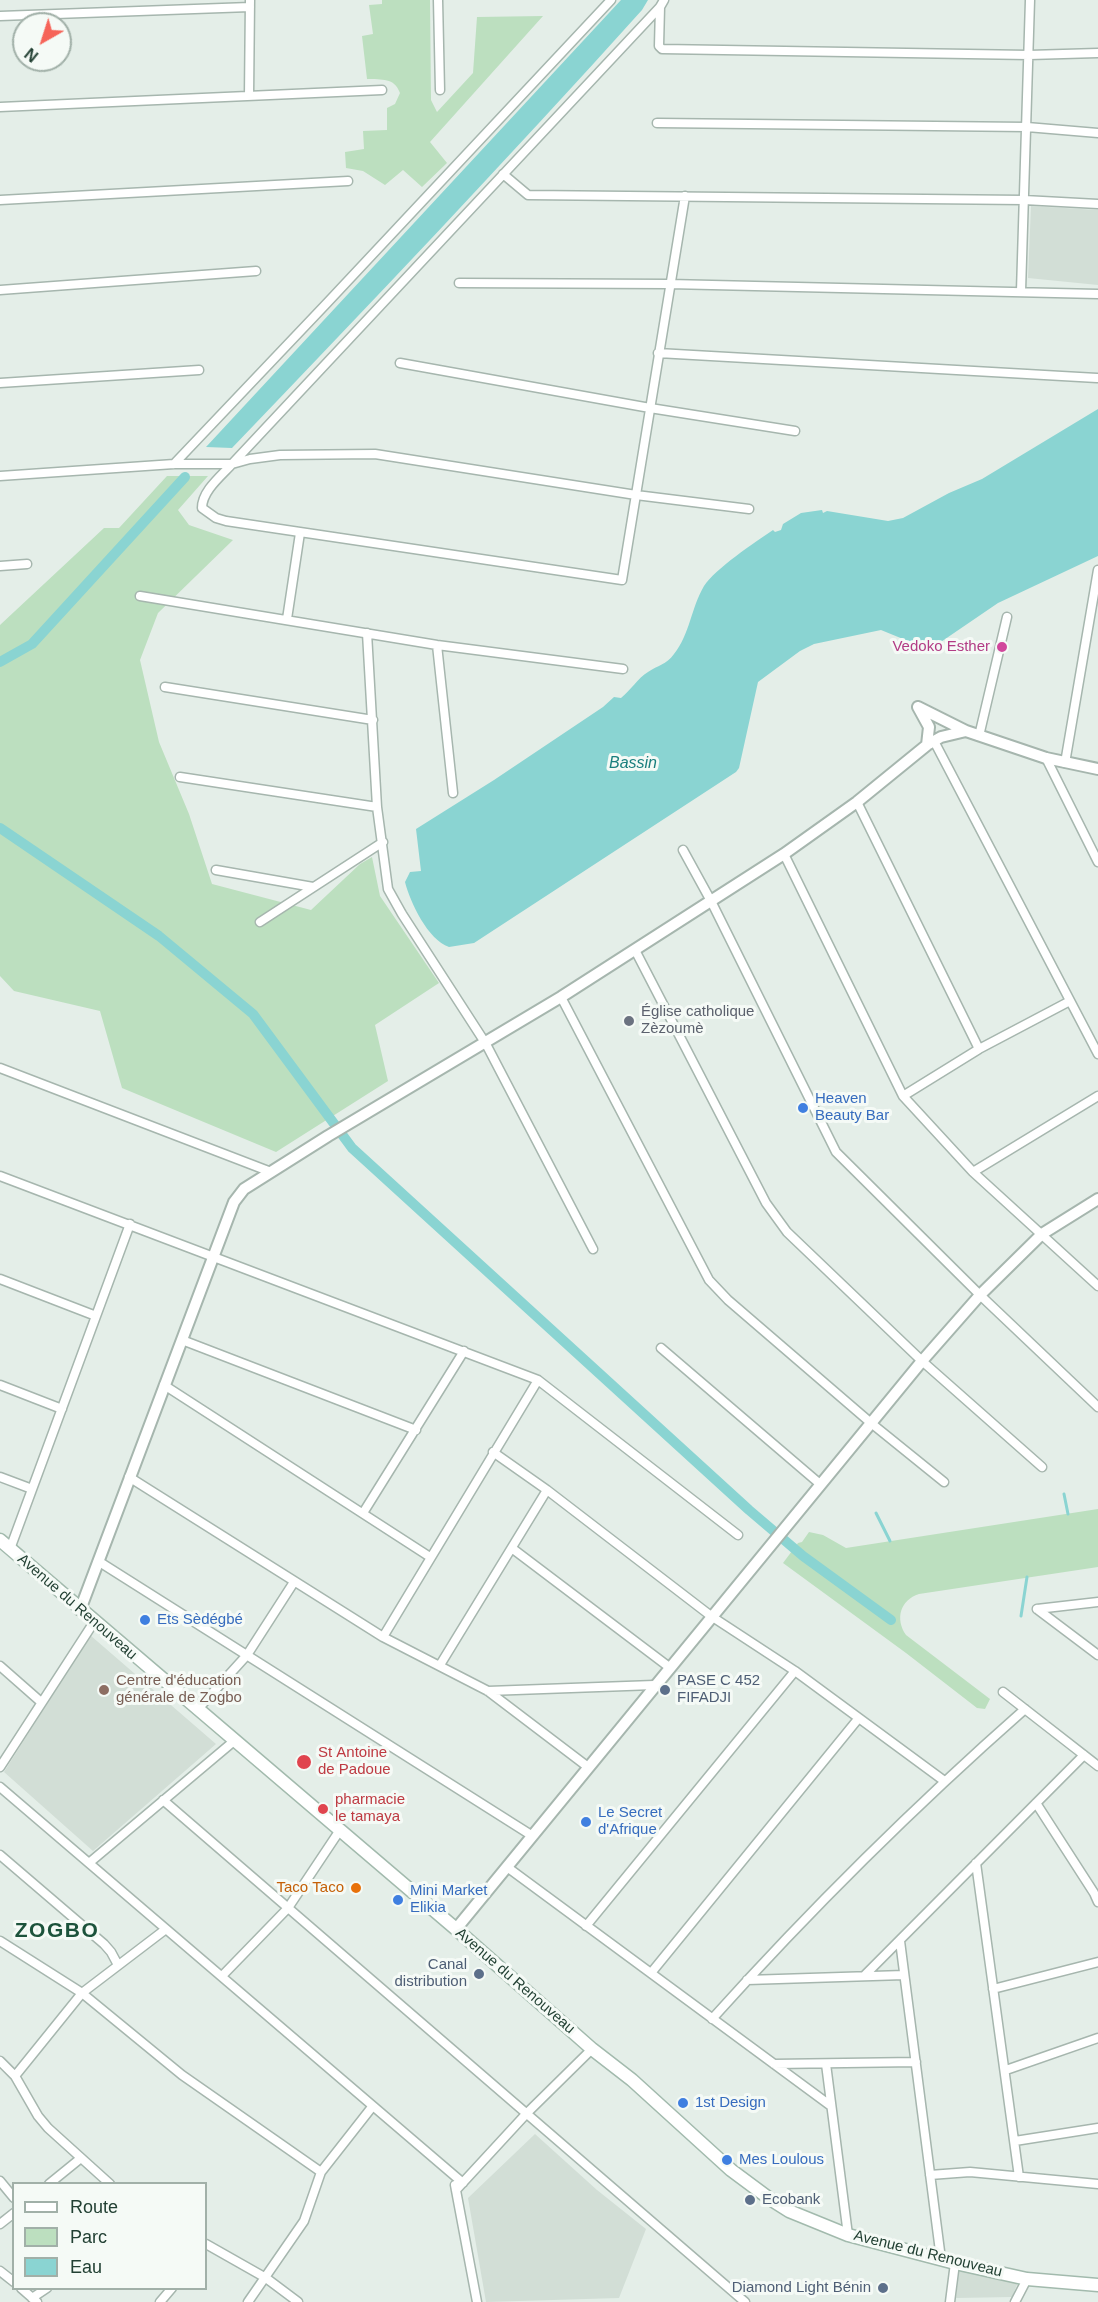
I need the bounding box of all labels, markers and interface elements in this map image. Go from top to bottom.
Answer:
north arrow [12,12,72,72]
text: N [22,45,41,65]
place label: Vedoko Esther [892,638,990,656]
marker: Vedoko Esther [995,640,1009,654]
water label: Bassin [609,754,657,774]
place label: Église catholique Zèzoumè [641,1003,754,1038]
marker: Église catholique Zèzoumè [622,1014,636,1028]
place label: Heaven Beauty Bar [815,1090,889,1125]
marker: Heaven Beauty Bar [796,1101,810,1115]
street label: Avenue du Renouveau [14,1550,140,1664]
place label: Ets Sèdégbé [157,1611,243,1629]
marker: Ets Sèdégbé [138,1613,152,1627]
place label: Centre d'éducation générale de Zogbo [116,1672,242,1707]
place label: PASE C 452 FIFADJI [677,1672,760,1707]
marker: Centre d'éducation générale de Zogbo [97,1683,111,1697]
marker: PASE C 452 FIFADJI [658,1683,672,1697]
place label: St Antoine de Padoue [318,1744,391,1779]
marker: St Antoine de Padoue [295,1753,313,1771]
place label: pharmacie le tamaya [335,1791,405,1826]
marker: pharmacie le tamaya [316,1802,330,1816]
place label: Le Secret d'Afrique [598,1804,662,1839]
marker: Le Secret d'Afrique [579,1815,593,1829]
place label: Taco Taco [276,1879,344,1897]
marker: Taco Taco [349,1881,363,1895]
place label: Mini Market Elikia [410,1882,488,1917]
marker: Mini Market Elikia [391,1893,405,1907]
district label: ZOGBO [15,1918,99,1944]
street label: Avenue du Renouveau [452,1924,578,2038]
place label: Canal distribution [394,1956,467,1991]
marker: Canal distribution [472,1967,486,1981]
place label: 1st Design [695,2094,766,2112]
marker: 1st Design [676,2096,690,2110]
place label: Mes Loulous [739,2151,824,2169]
marker: Mes Loulous [720,2153,734,2167]
legend [12,2182,207,2290]
place label: Ecobank [762,2191,820,2209]
marker: Ecobank [743,2193,757,2207]
text: Route [70,2197,118,2217]
text: Parc [70,2227,107,2247]
street label: Avenue du Renouveau [852,2227,1004,2281]
text: Eau [70,2257,102,2277]
place label: Diamond Light Bénin [732,2279,871,2297]
marker: Diamond Light Bénin [876,2281,890,2295]

